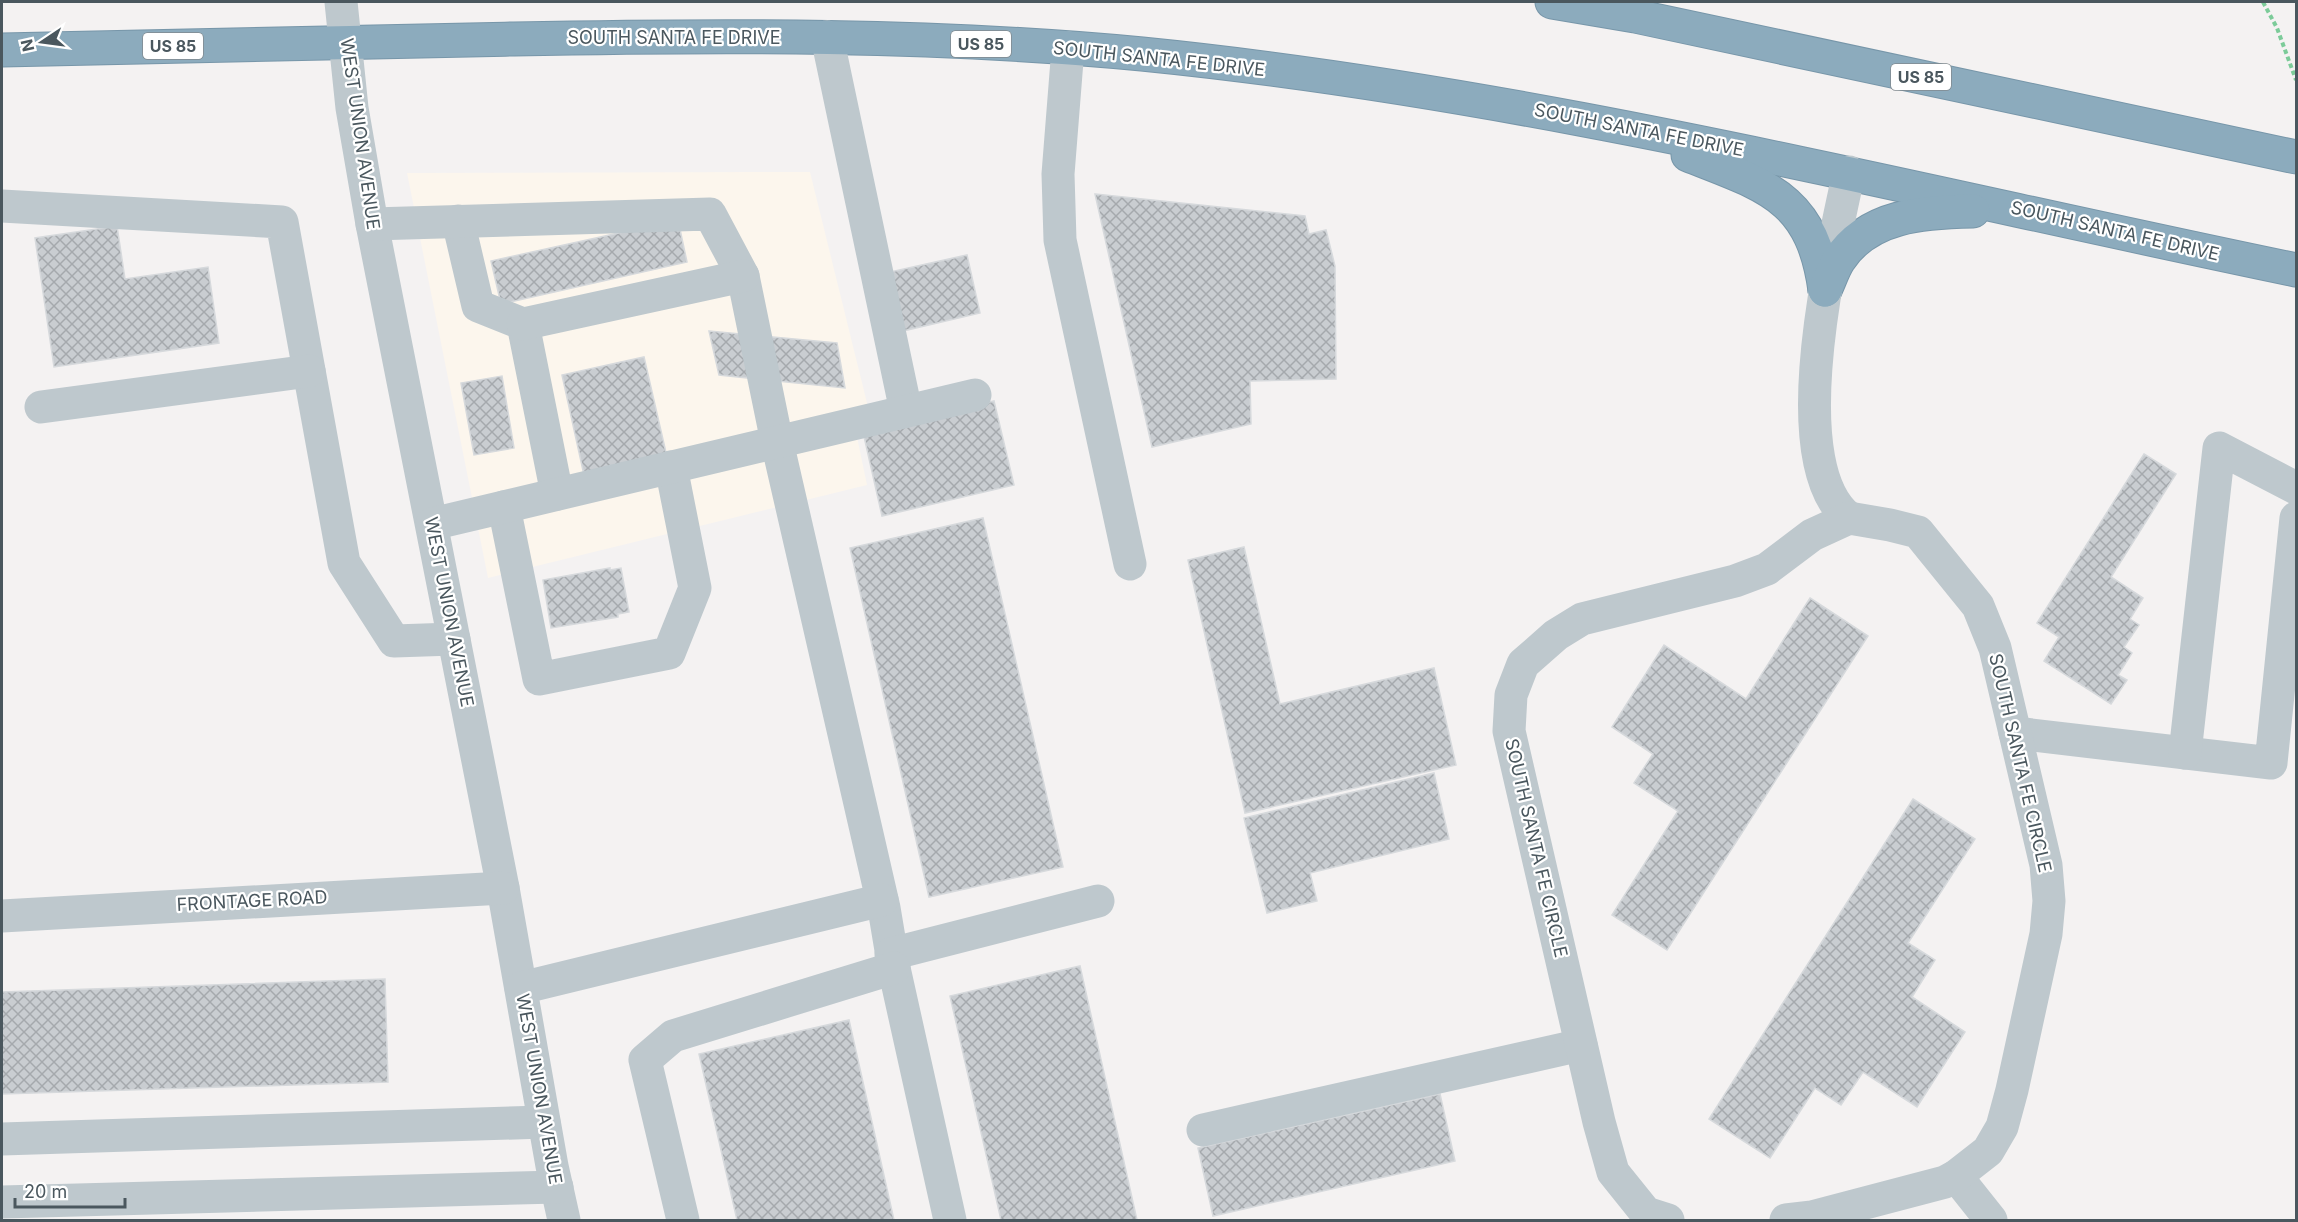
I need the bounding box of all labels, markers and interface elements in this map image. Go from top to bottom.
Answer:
north arrow [12,12,72,72]
street label: SOUTH SANTA FE DRIVE [567,27,781,48]
road number: US 85 [951,31,1011,57]
road number: US 85 [143,33,203,59]
text: N [16,37,39,54]
street label: WEST UNION AVENUE [337,37,384,231]
street label: SOUTH SANTA FE DRIVE [1052,37,1266,80]
road number: US 85 [1891,64,1951,90]
street label: SOUTH SANTA FE DRIVE [1533,99,1746,160]
street label: SOUTH SANTA FE DRIVE [2009,196,2221,265]
street label: WEST UNION AVENUE [421,515,478,709]
street label: SOUTH SANTA FE CIRCLE [1985,651,2056,874]
street label: SOUTH SANTA FE CIRCLE [1501,736,1572,959]
street label: FRONTAGE ROAD [176,886,328,915]
street label: WEST UNION AVENUE [512,992,567,1186]
scale bar [15,1171,124,1209]
text: 20 m [24,1181,67,1202]

